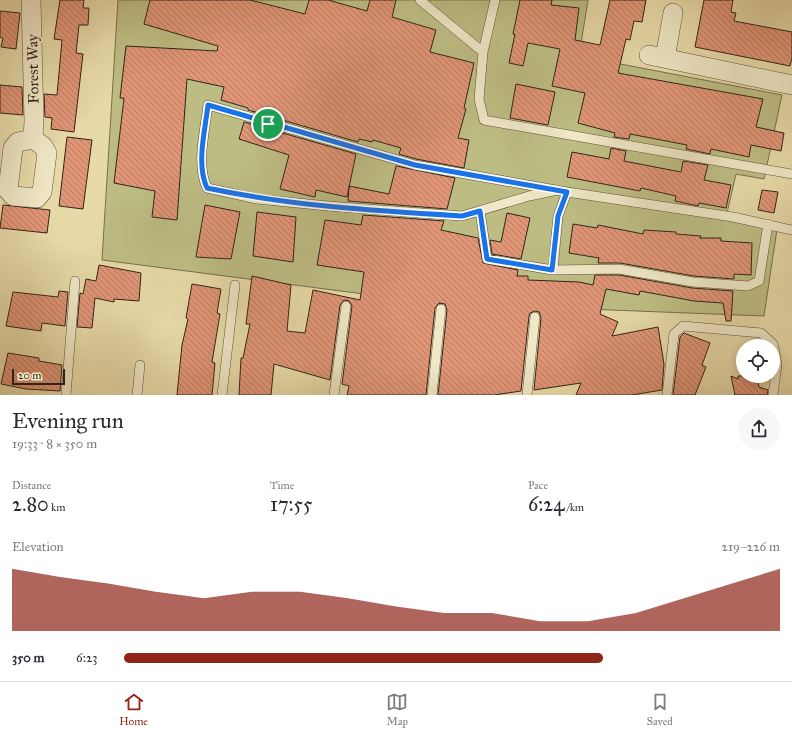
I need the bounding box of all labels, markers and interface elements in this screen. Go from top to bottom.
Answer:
street label: Forest Way [23,33,43,104]
pin [251,107,285,141]
icon: arrive [257,113,279,135]
map controls [736,339,780,383]
button: locate [736,339,780,383]
scale bar [12,367,65,386]
text: 20 m [18,369,41,382]
text: Evening run [12,407,124,434]
button: share [738,408,780,450]
text: 19:33 · 8 × 350 m [12,436,97,452]
text: Distance [12,479,51,492]
text: Time [270,479,294,492]
text: Pace [528,479,548,492]
text: 2.80 [12,492,49,516]
text: 17:55 [270,492,312,516]
text: 6:24 [528,492,564,516]
text: km [49,501,65,514]
text: /km [564,501,584,514]
text: Elevation [12,539,64,555]
text: 219–226 m [722,539,780,555]
text: 350 m [12,650,45,666]
text: 6:23 [76,650,98,666]
tab: Home [119,691,148,728]
tab: Map [386,691,408,728]
tab: Saved [647,691,673,728]

